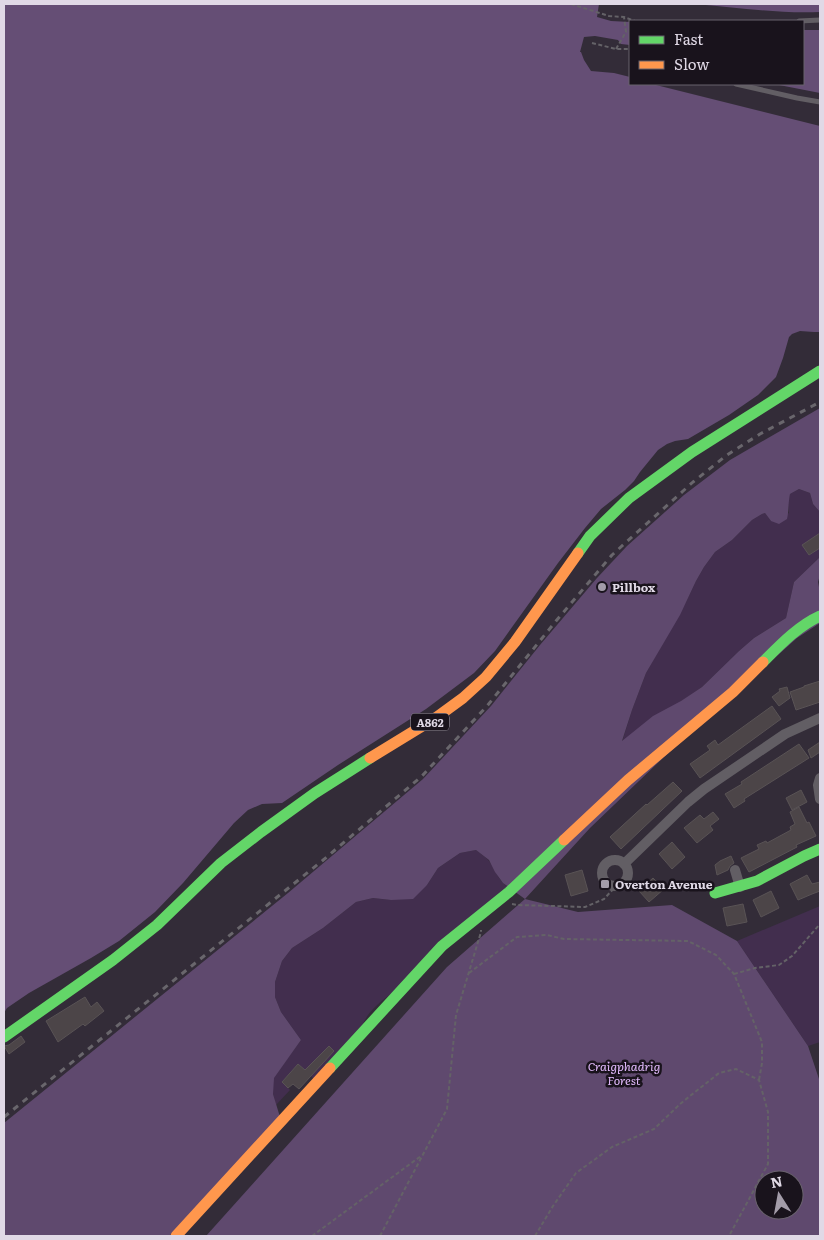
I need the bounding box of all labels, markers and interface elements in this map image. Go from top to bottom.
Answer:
legend [629,20,804,85]
text: Fast [674,27,703,50]
text: Slow [674,52,709,75]
place label: Pillbox [612,578,656,596]
marker: Pillbox [596,581,608,593]
road number: A862 [411,714,449,730]
place label: Overton Avenue [615,875,713,893]
marker: Overton Avenue [599,878,611,890]
park label: Craigphadrig Forest [588,1057,660,1089]
north arrow [754,1170,804,1220]
text: N [769,1170,784,1192]

